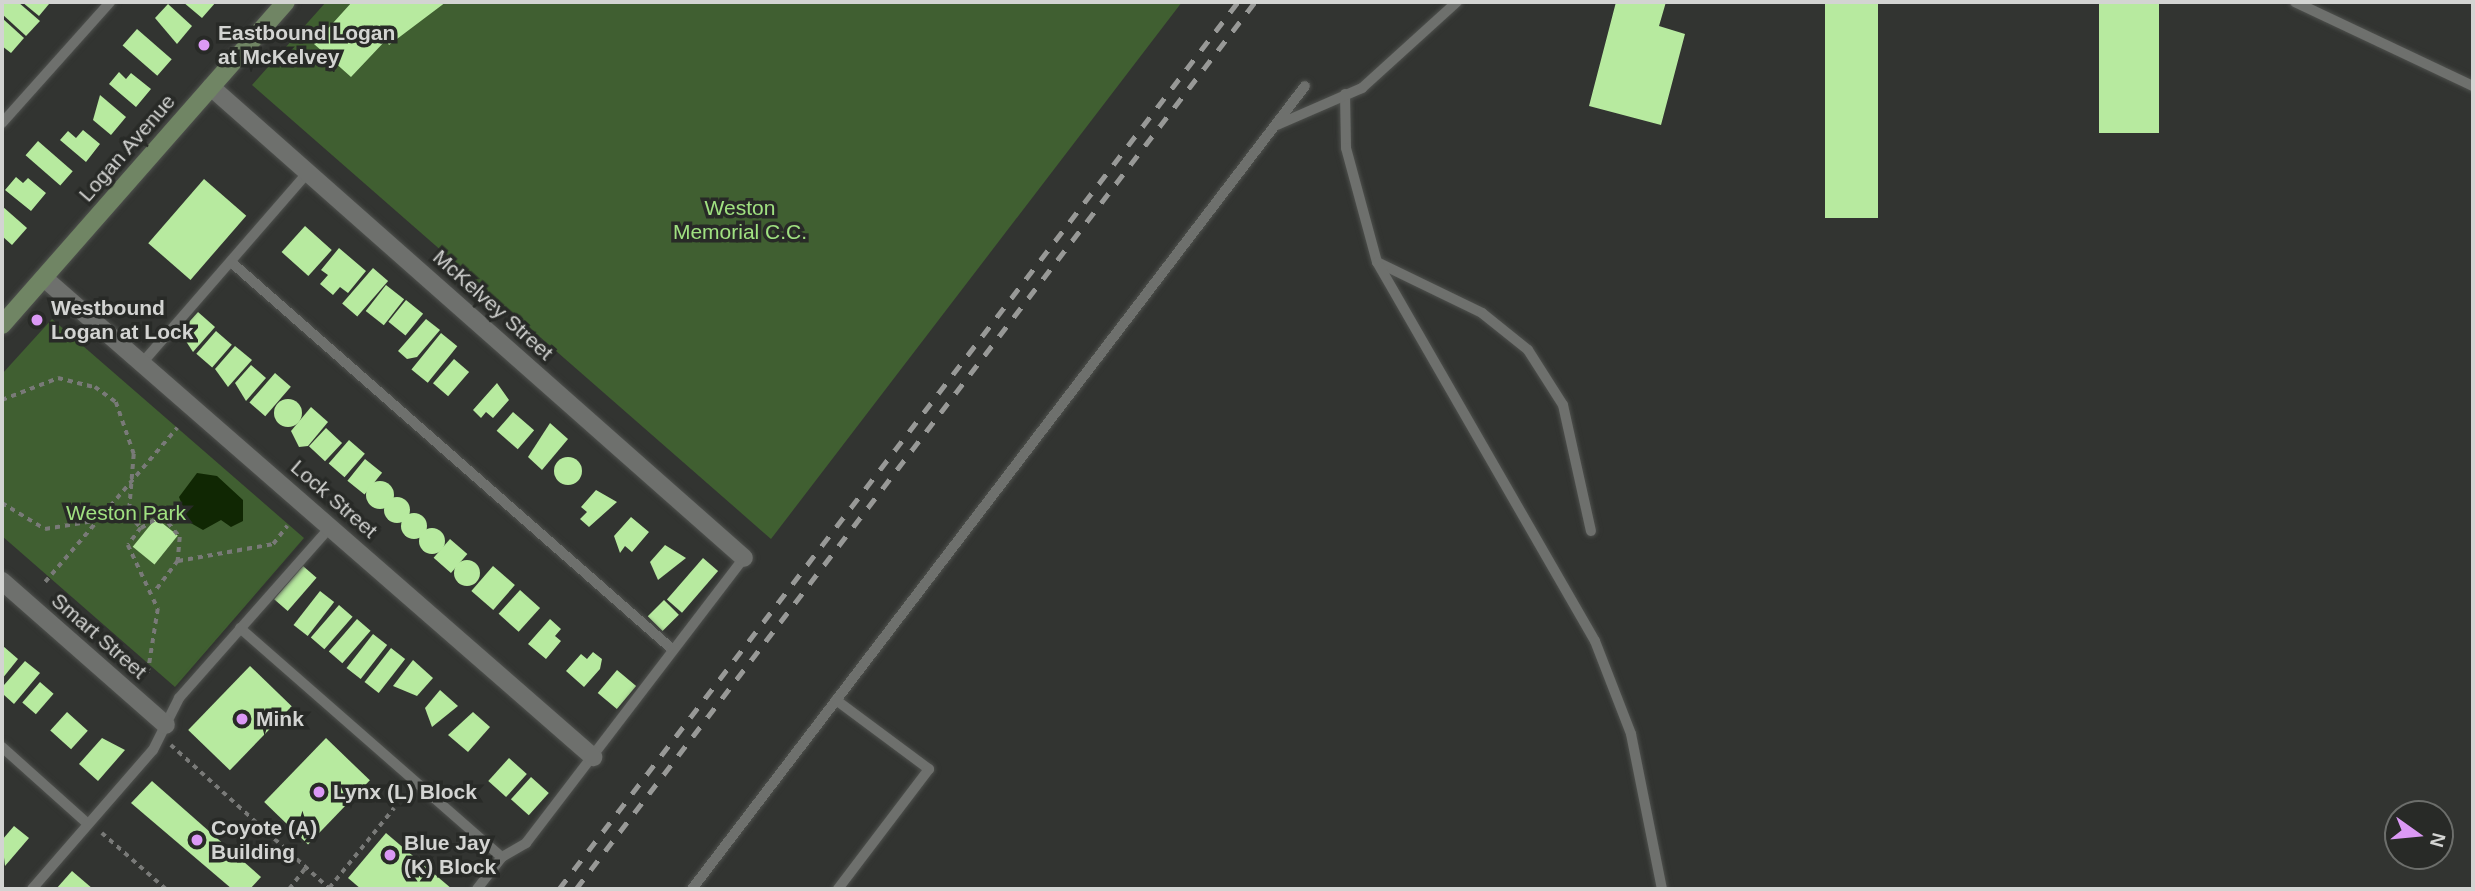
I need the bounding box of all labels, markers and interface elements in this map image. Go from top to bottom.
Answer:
place label: Eastbound Logan at McKelvey [218,20,395,70]
marker: Eastbound Logan at McKelvey [196,37,212,53]
street label: Logan Avenue [73,89,181,207]
park label: Weston Memorial C.C. [673,195,807,245]
street label: McKelvey Street [428,244,558,366]
place label: Westbound Logan at Lock [51,295,193,345]
marker: Westbound Logan at Lock [29,312,45,328]
street label: Lock Street [286,455,382,543]
park label: Weston Park [66,500,186,526]
street label: Smart Street [46,588,152,684]
place label: Mink [256,706,304,732]
marker: Mink [234,711,250,727]
place label: Lynx (L) Block [333,779,477,805]
marker: Lynx (L) Block [311,784,327,800]
north arrow [2384,800,2454,870]
place label: Coyote (A) Building [211,815,317,865]
place label: Blue Jay (K) Block [404,830,496,880]
text: N [2426,831,2450,849]
marker: Coyote (A) Building [189,832,205,848]
marker: Blue Jay (K) Block [382,847,398,863]

